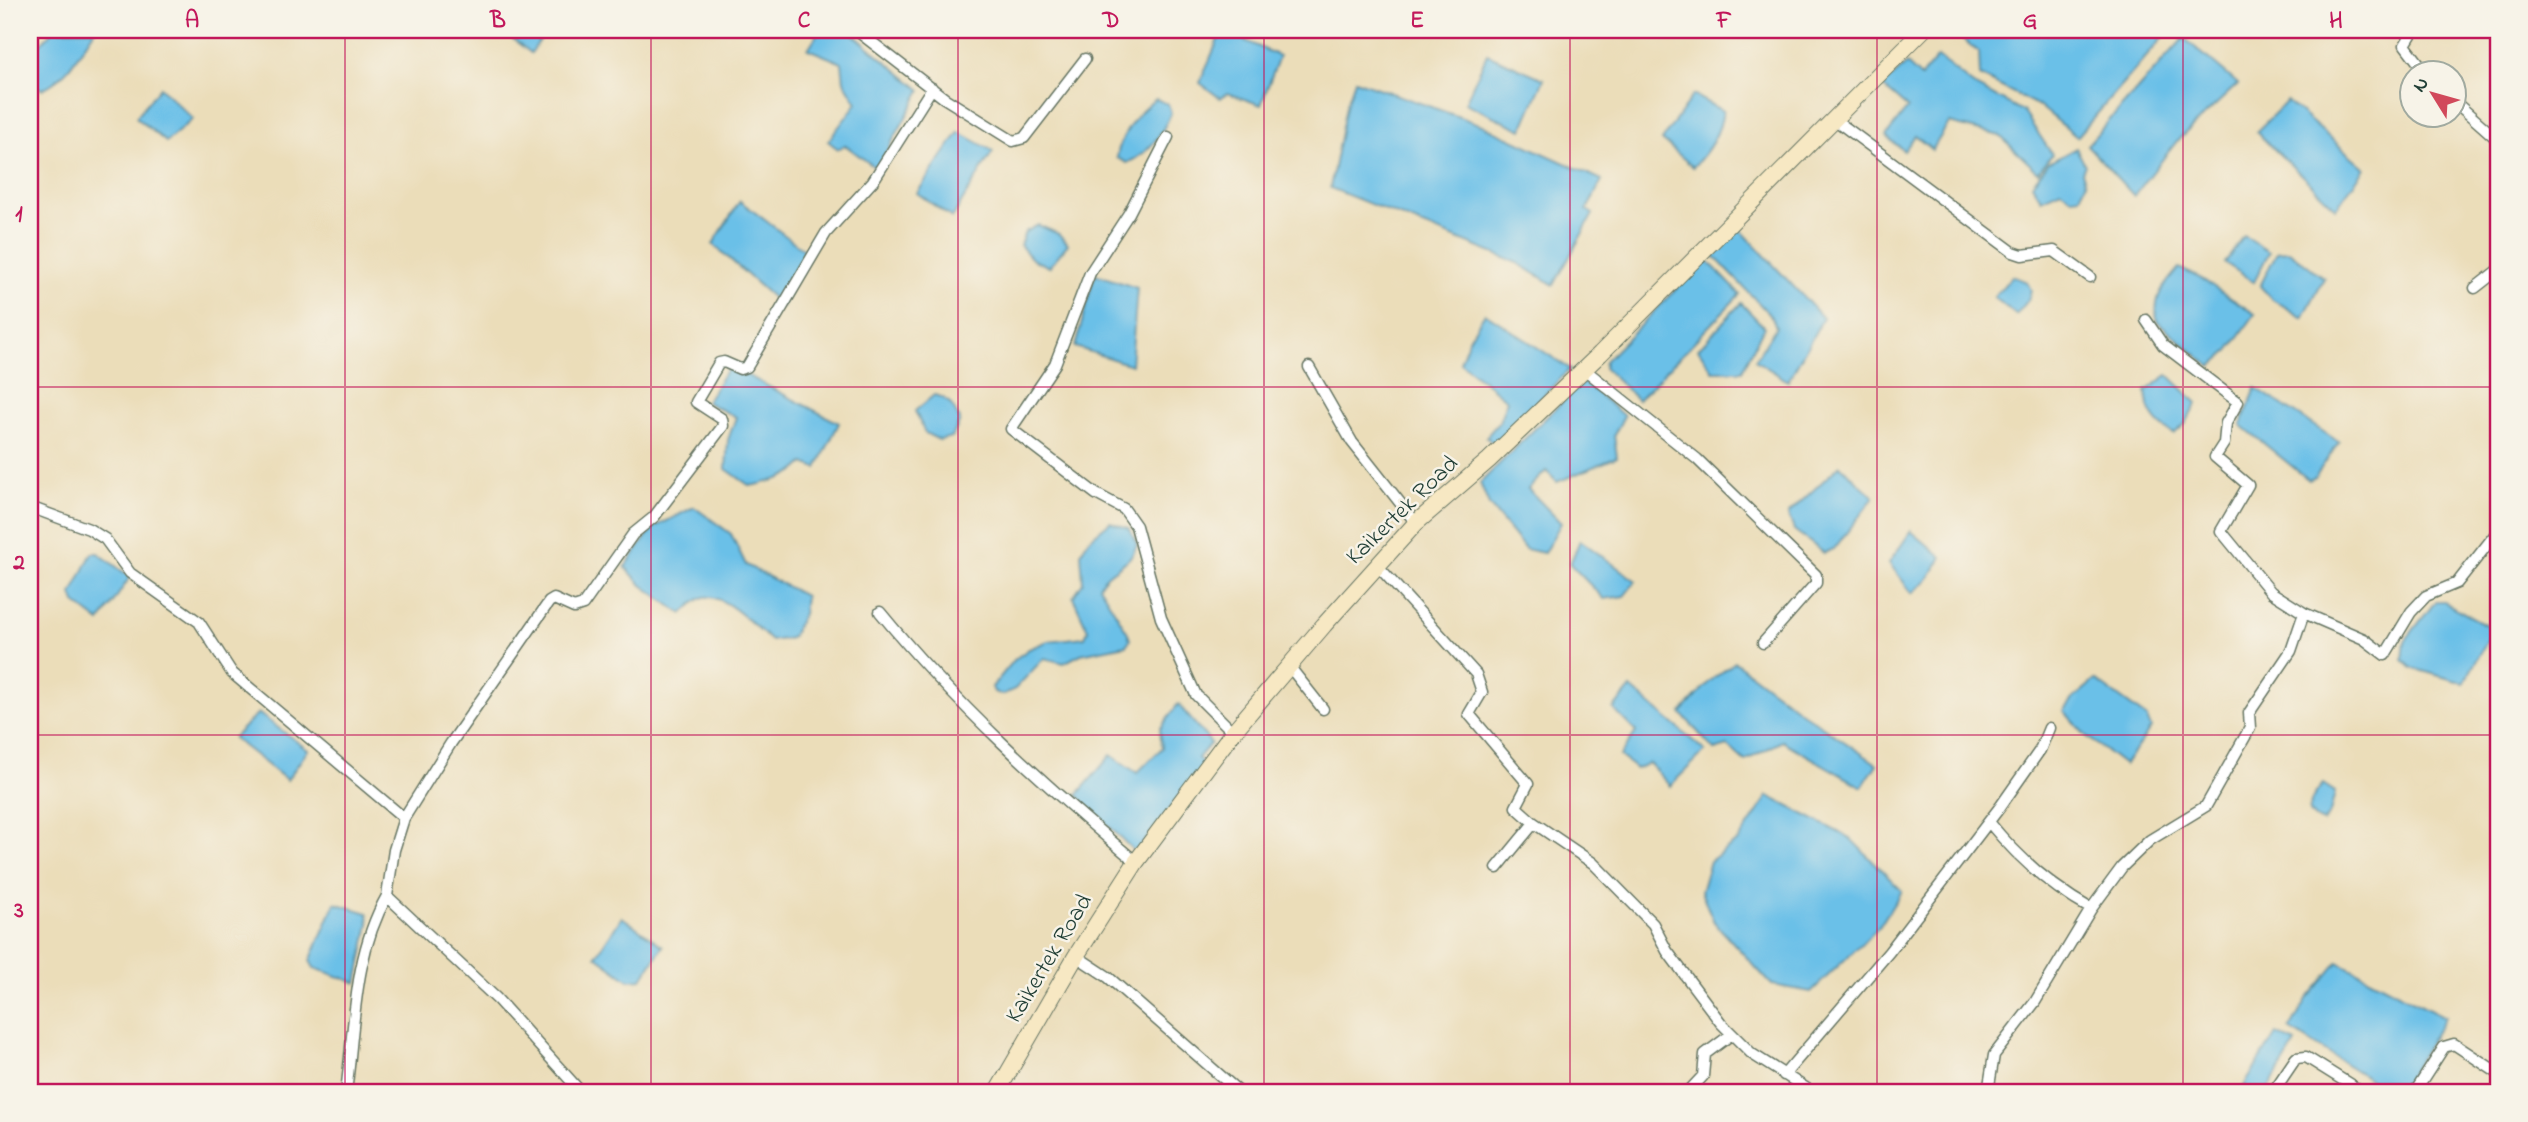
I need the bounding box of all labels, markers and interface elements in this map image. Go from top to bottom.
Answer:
text: A [185,5,199,38]
text: B [489,5,506,38]
text: C [798,5,811,38]
text: D [1102,5,1119,38]
text: E [1410,5,1424,38]
text: F [1716,5,1732,38]
text: G [2023,5,2037,38]
text: H [2329,5,2343,38]
north arrow [2398,60,2468,130]
text: N [2407,72,2436,99]
text: 1 [15,199,23,232]
street label: Kaikertek Road [1339,448,1468,574]
text: 2 [12,547,25,580]
street label: Kaikertek Road [998,887,1103,1030]
text: 3 [13,895,24,928]

